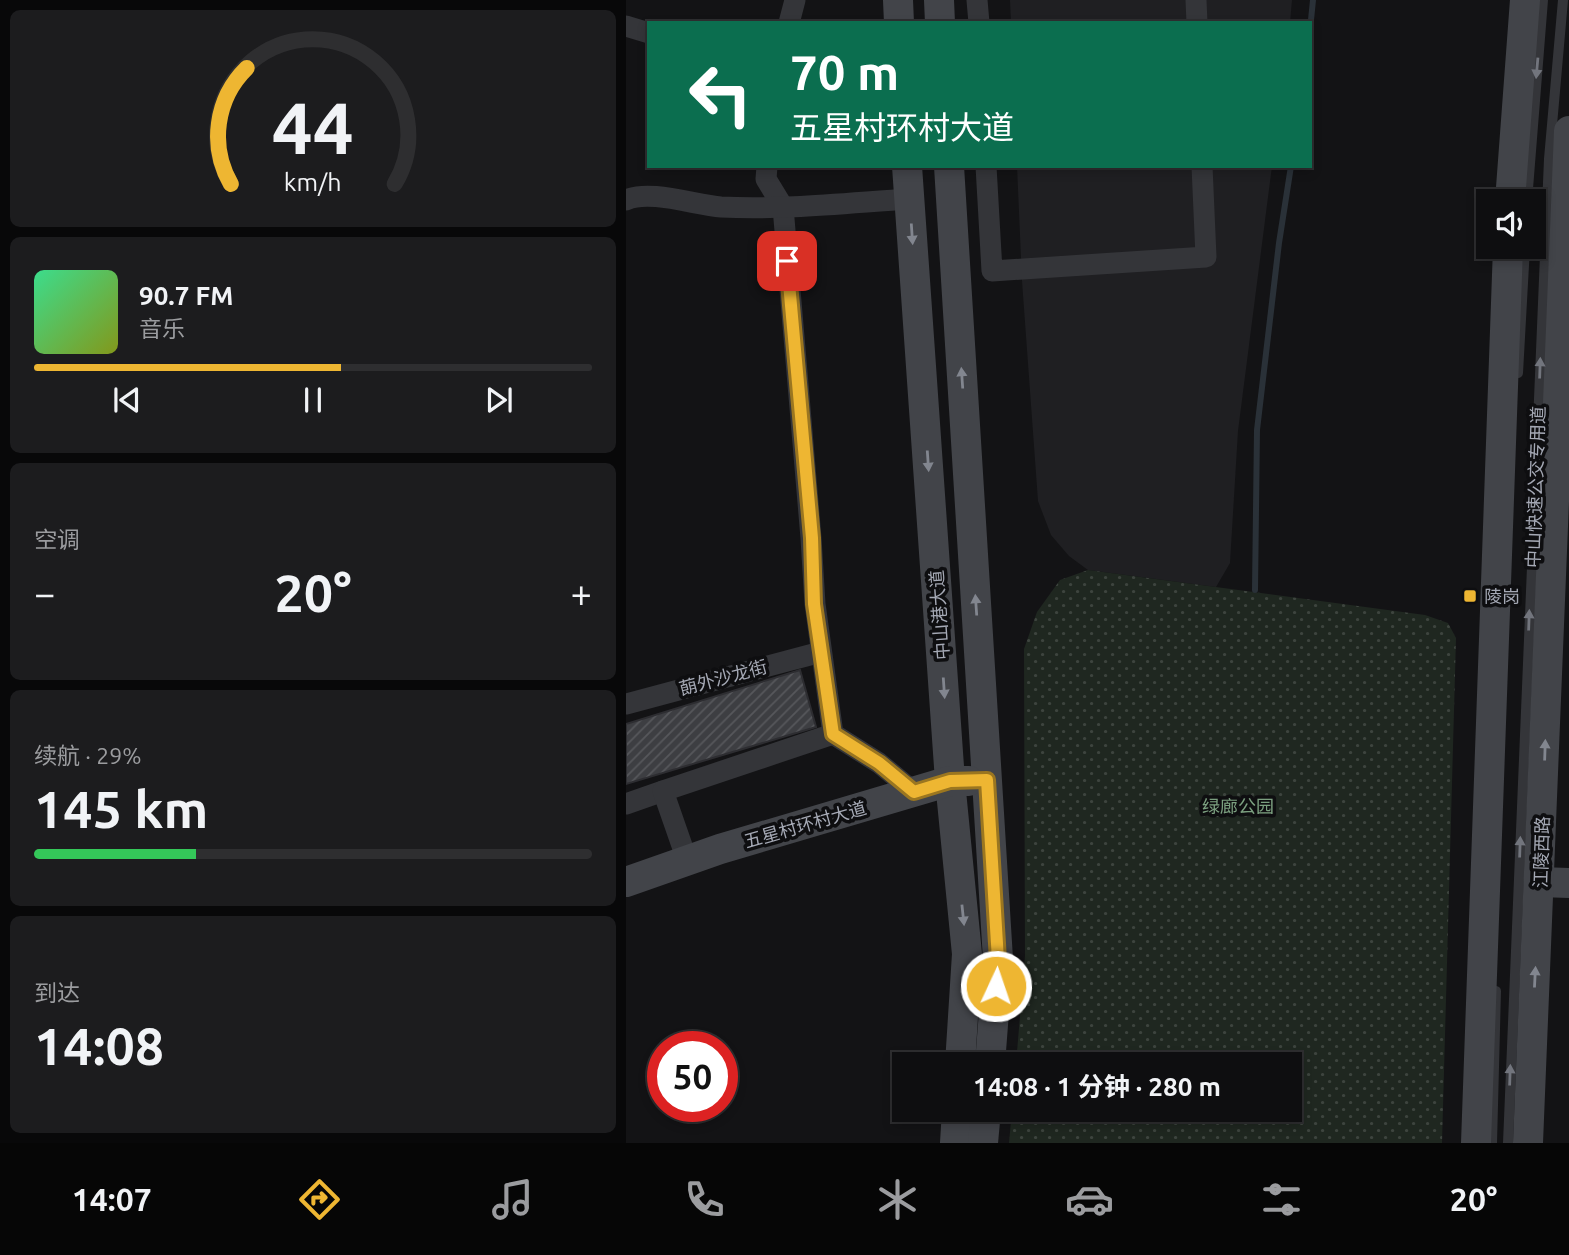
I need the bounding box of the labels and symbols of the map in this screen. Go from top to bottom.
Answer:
one-way arrow [1531,57,1542,79]
one-way arrow [907,224,918,246]
pin [757,231,817,291]
one-way arrow [1535,357,1546,379]
one-way arrow [956,366,967,388]
street label: 中山快速公交专用道 [1522,406,1548,568]
one-way arrow [923,451,934,473]
street label: 中山港大道 [926,569,952,661]
place label: 陵岗 [1484,586,1520,606]
marker: 陵岗 [1462,588,1478,604]
one-way arrow [970,594,981,616]
one-way arrow [1524,609,1535,631]
street label: 蓢外沙龙街 [677,656,769,698]
one-way arrow [939,677,950,699]
one-way arrow [1539,738,1550,760]
park label: 绿廊公园 [1202,796,1274,816]
street label: 五星村环村大道 [742,797,868,851]
street label: 江陵西路 [1530,816,1552,888]
one-way arrow [1514,836,1525,858]
one-way arrow [958,904,969,926]
position arrow [959,949,1033,1023]
one-way arrow [1530,966,1541,988]
speed limit sign: 50 [647,1031,738,1122]
one-way arrow [1505,1064,1516,1086]

